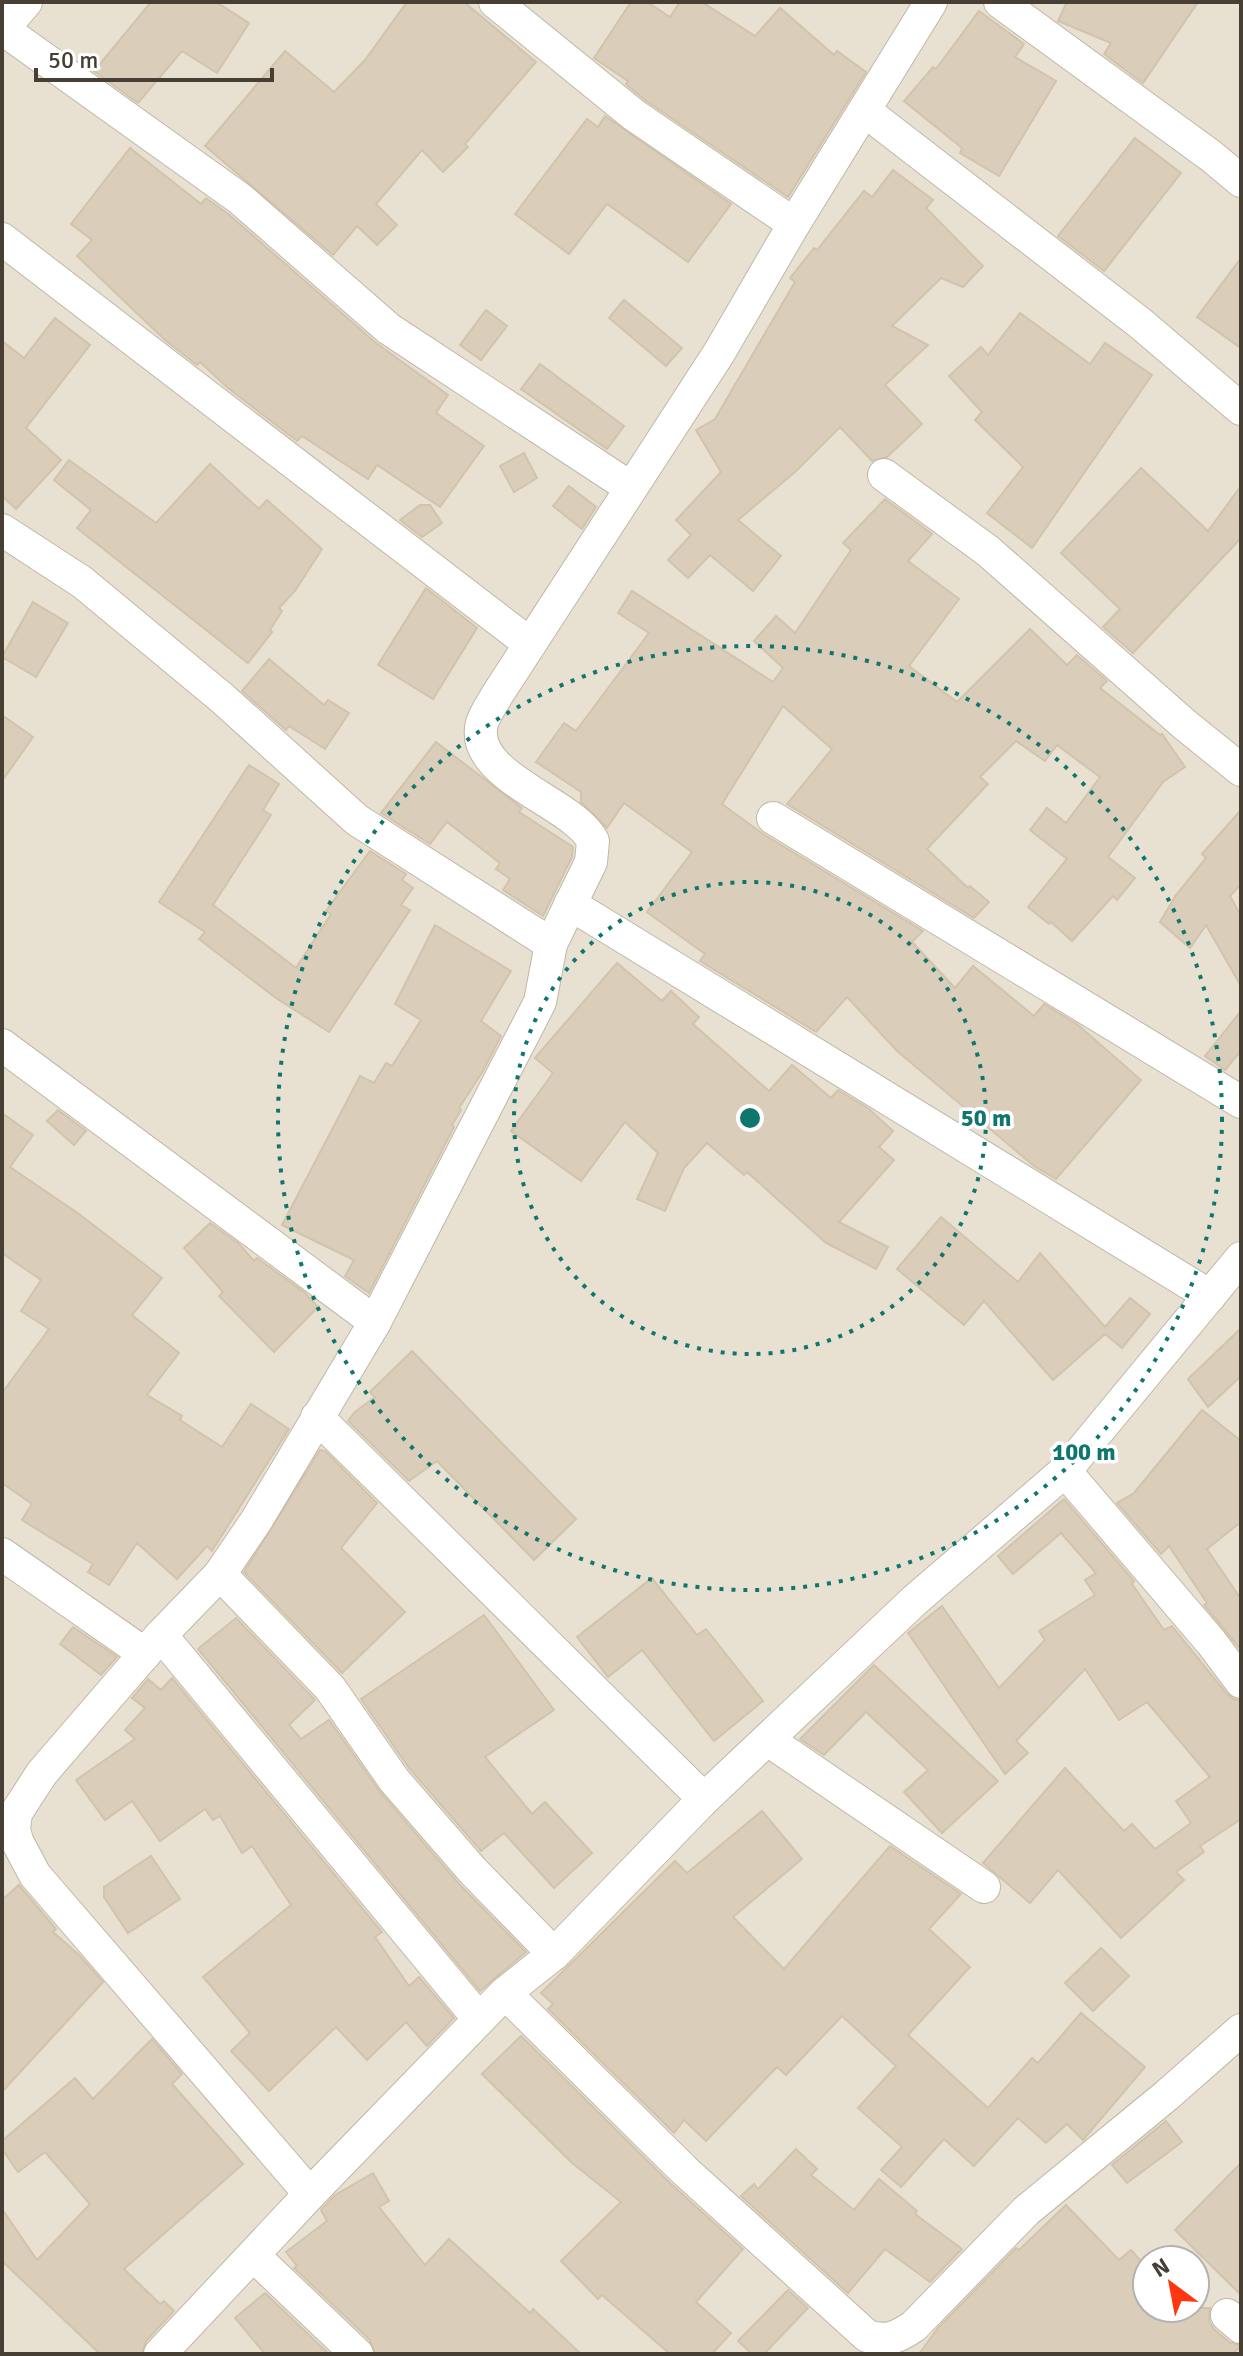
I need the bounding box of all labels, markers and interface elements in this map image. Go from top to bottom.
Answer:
scale bar [36,32,272,82]
text: 50 m [48,45,98,75]
text: 50 m [961,1103,1011,1133]
centre of rings [736,1104,764,1132]
text: 100 m [1052,1437,1116,1467]
north arrow [1131,2244,1211,2324]
text: N [1147,2252,1174,2283]

